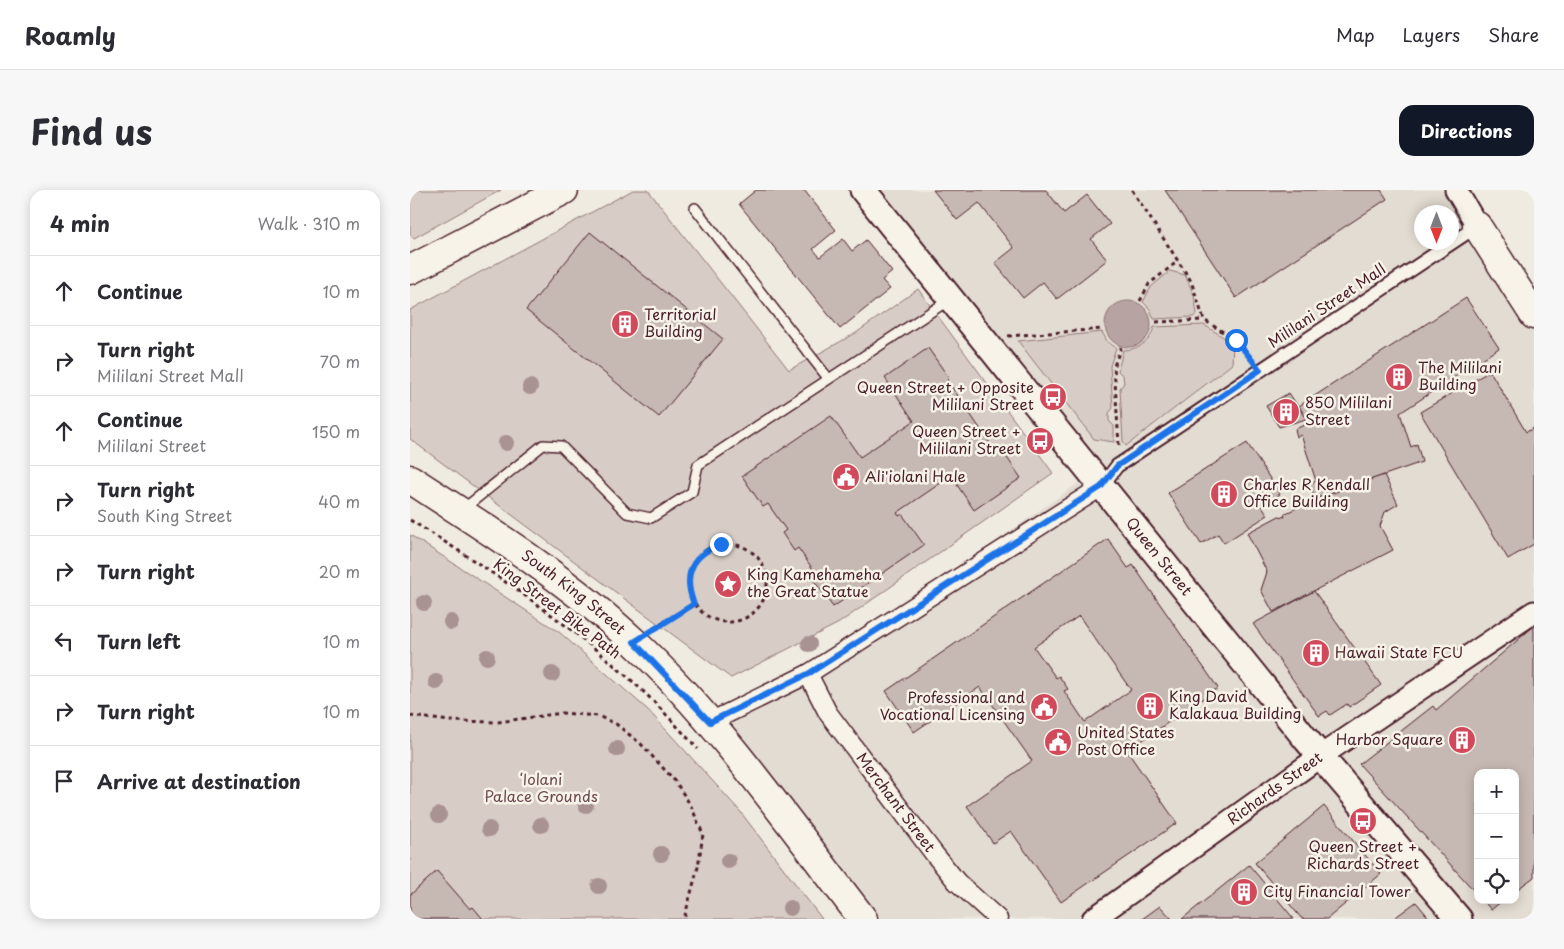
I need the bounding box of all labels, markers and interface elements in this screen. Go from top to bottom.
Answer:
text: Roamly [25,17,116,53]
text: Map [1336,21,1375,48]
text: Layers [1403,21,1460,48]
text: Share [1488,21,1539,48]
text: Find us [30,104,152,157]
button: Directions [1399,105,1534,156]
north arrow [1414,205,1459,250]
text: 4 min [50,207,110,239]
text: Walk · 310 m [258,211,360,235]
street label: Mililani Street Mall [1263,257,1390,353]
icon: ahead [50,277,78,305]
text: Continue [97,277,183,305]
text: 10 m [323,279,360,303]
place label: Territorial Building [644,302,717,342]
building icon: Territorial Building [610,309,640,339]
route start [1225,329,1248,352]
text: Turn right [97,335,195,363]
icon: right [50,347,78,375]
text: 70 m [320,349,360,373]
place label: The Mililani Building [1418,355,1502,395]
building icon: The Mililani Building [1384,362,1414,392]
text: Mililani Street Mall [97,363,244,387]
place label: Queen Street + Opposite Mililani Street [857,375,1034,415]
bus stop icon: Queen Street + Opposite Mililani Street [1038,382,1068,412]
place label: 850 Mililani Street [1305,390,1392,430]
building icon: 850 Mililani Street [1271,397,1301,427]
text: Continue [97,405,183,433]
icon: ahead [50,417,78,445]
text: 150 m [312,419,360,443]
place label: Queen Street + Mililani Street [912,419,1021,459]
bus stop icon: Queen Street + Mililani Street [1025,426,1055,456]
text: Mililani Street [97,433,206,457]
public building icon: Ali'iolani Hale [831,462,861,492]
place label: Ali'iolani Hale [865,464,966,487]
place label: Charles R Kendall Office Building [1243,472,1370,512]
text: Turn right [97,475,195,503]
building icon: Charles R Kendall Office Building [1209,479,1239,509]
icon: right [50,487,78,515]
text: 40 m [318,489,360,513]
text: South King Street [97,503,232,527]
street label: Queen Street [1121,512,1199,600]
route end [710,533,733,556]
street label: South King Street [517,543,632,639]
street label: King Street Bike Path [489,552,627,664]
icon: right [50,557,78,585]
text: Turn right [97,557,195,585]
text: 20 m [319,559,360,583]
place label: King Kamehameha the Great Statue [747,562,882,602]
place icon: King Kamehameha the Great Statue [713,569,743,599]
icon: left [50,627,78,655]
text: Turn left [97,627,181,655]
text: 10 m [323,629,360,653]
building icon: Hawaii State FCU [1301,638,1331,668]
place label: Hawaii State FCU [1335,640,1463,663]
place label: King David Kalakaua Building [1169,684,1301,724]
place label: Professional and Vocational Licensing [880,685,1025,725]
building icon: King David Kalakaua Building [1135,691,1165,721]
public building icon: Professional and Vocational Licensing [1029,692,1059,722]
icon: right [50,697,78,725]
text: Turn right [97,697,195,725]
text: 10 m [323,699,360,723]
place label: United States Post Office [1077,720,1174,760]
building icon: Harbor Square [1447,725,1477,755]
public building icon: United States Post Office [1043,727,1073,757]
place label: Harbor Square [1336,727,1443,750]
street label: Richards Street [1222,745,1327,829]
street label: Merchant Street [852,747,942,856]
icon: arrive [50,767,78,795]
text: Arrive at destination [97,767,301,795]
park label: ʻIolani Palace Grounds [484,767,598,807]
map controls [1474,769,1519,904]
button: + [1474,769,1519,814]
bus stop icon: Queen Street + Richards Street [1348,806,1378,836]
button: − [1474,814,1519,859]
place label: Queen Street + Richards Street [1307,834,1419,874]
button: locate [1474,859,1519,904]
building icon: City Financial Tower [1229,877,1259,907]
place label: City Financial Tower [1263,879,1411,902]

